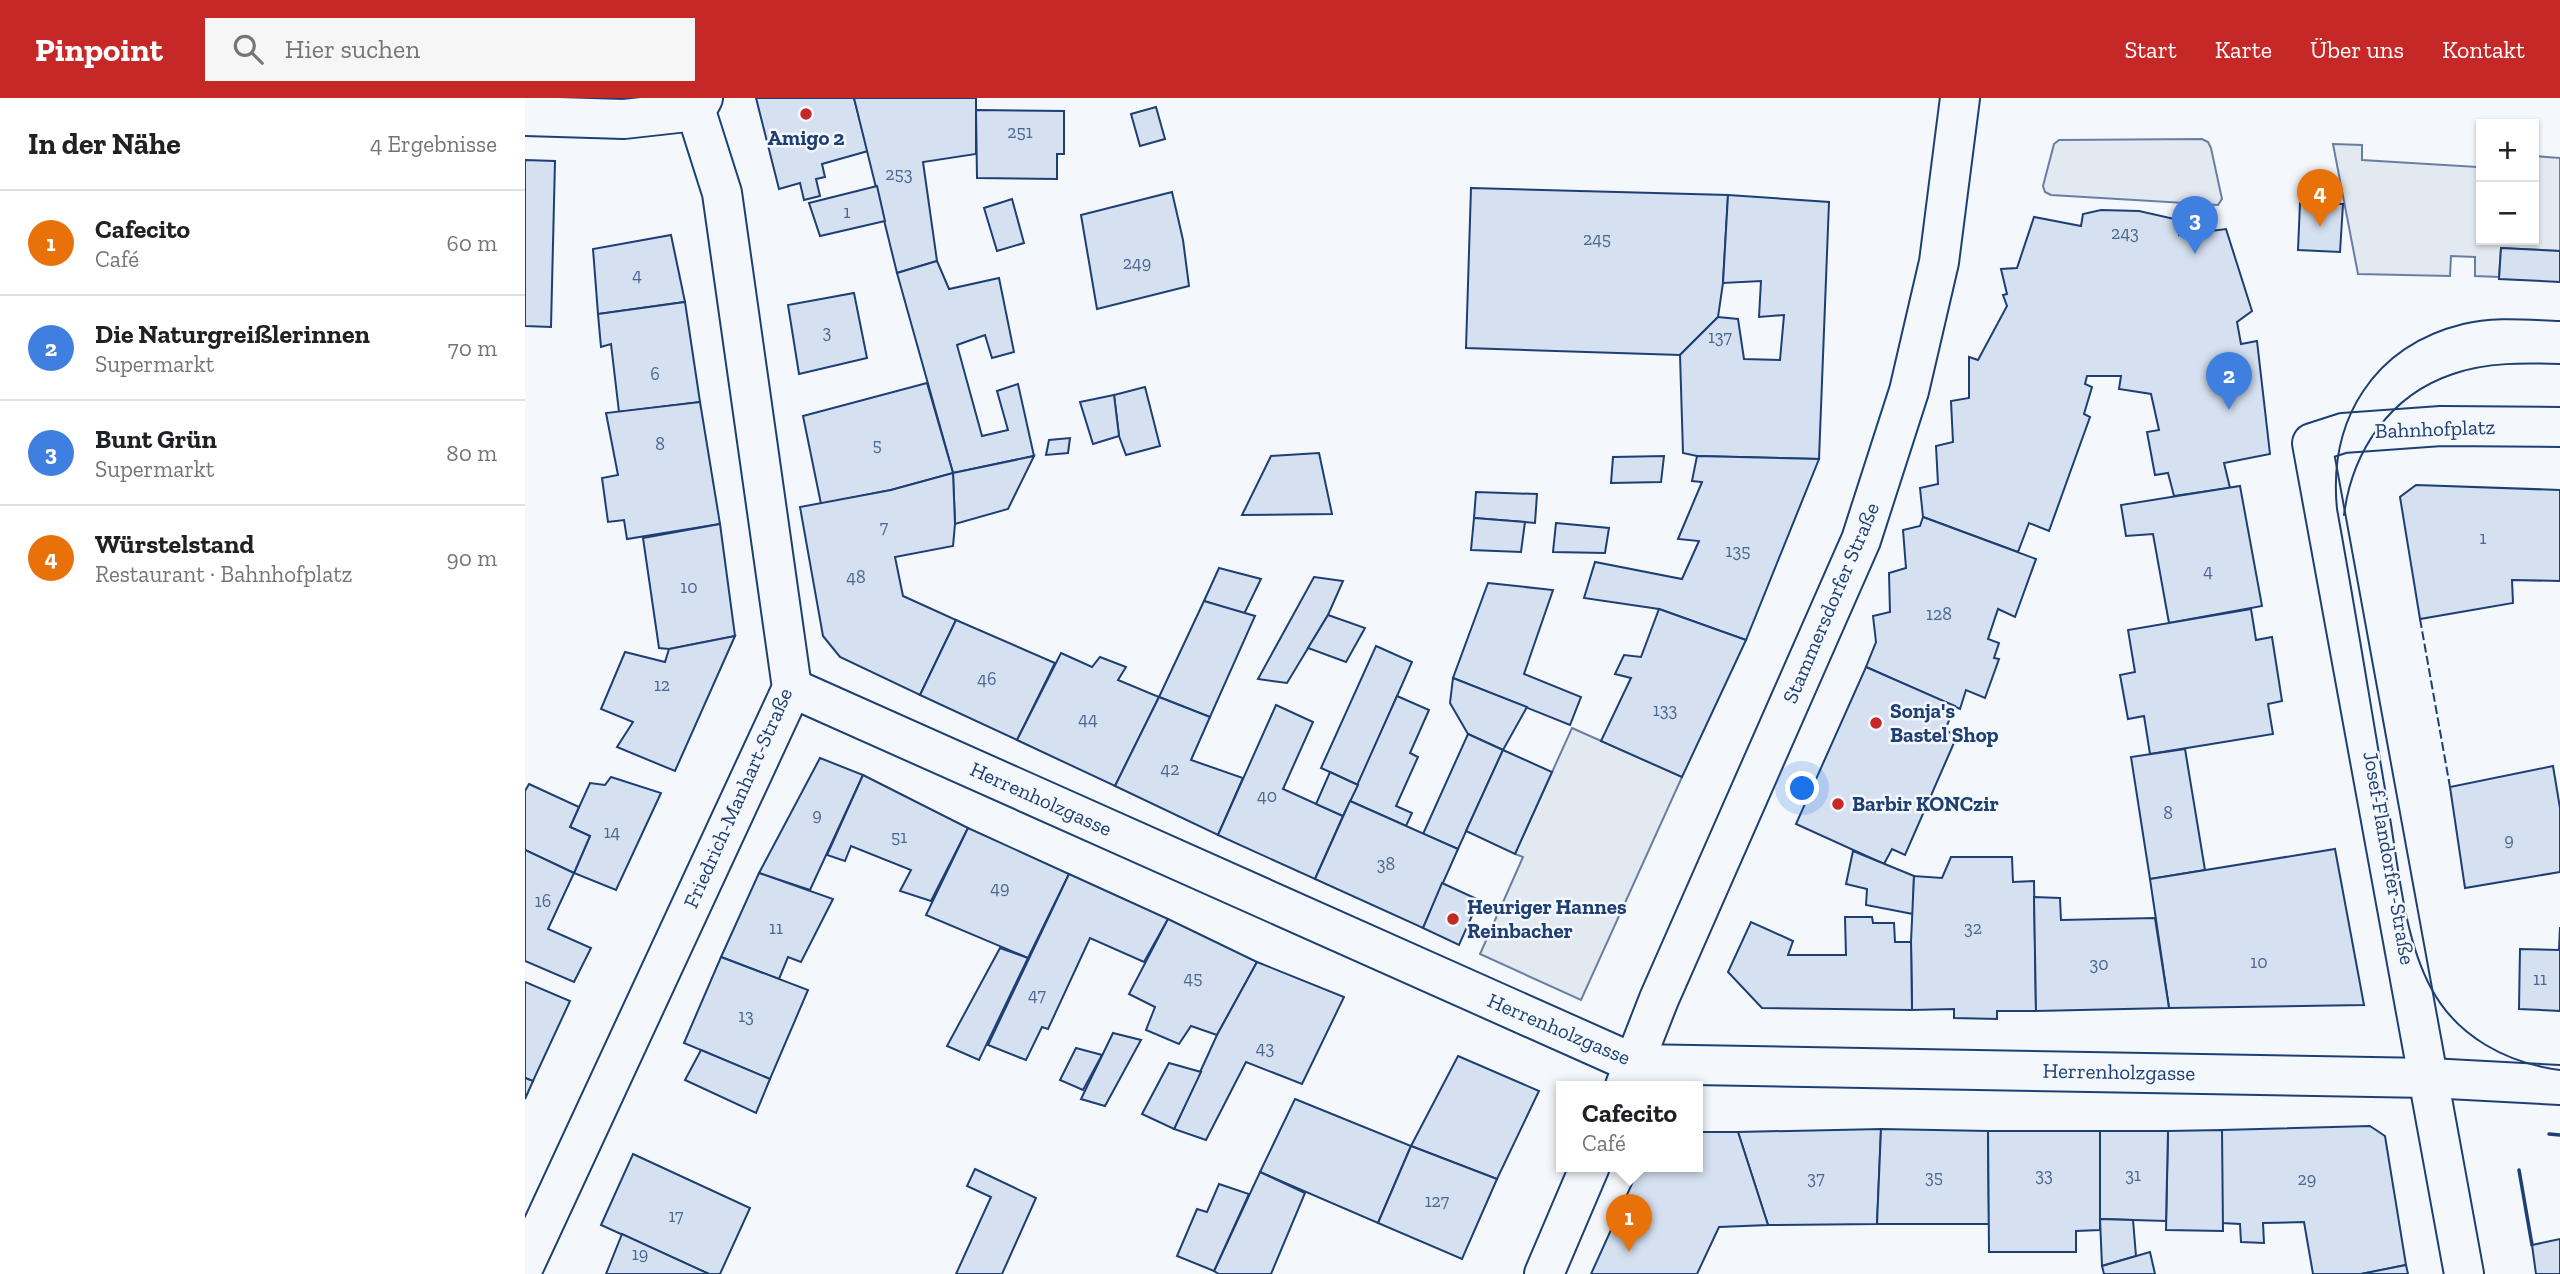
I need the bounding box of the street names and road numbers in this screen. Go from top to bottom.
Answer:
street label: Bahnhofplatz [2374,414,2496,443]
street label: Stammersdorfer Straße [1777,499,1884,707]
street label: Friedrich-Manhart-Straße [678,684,797,912]
street label: Josef-Flandorfer-Straße [2358,749,2421,967]
street label: Herrenholzgasse [966,756,1116,841]
street label: Herrenholzgasse [1484,987,1634,1070]
street label: Herrenholzgasse [2043,1058,2196,1085]

